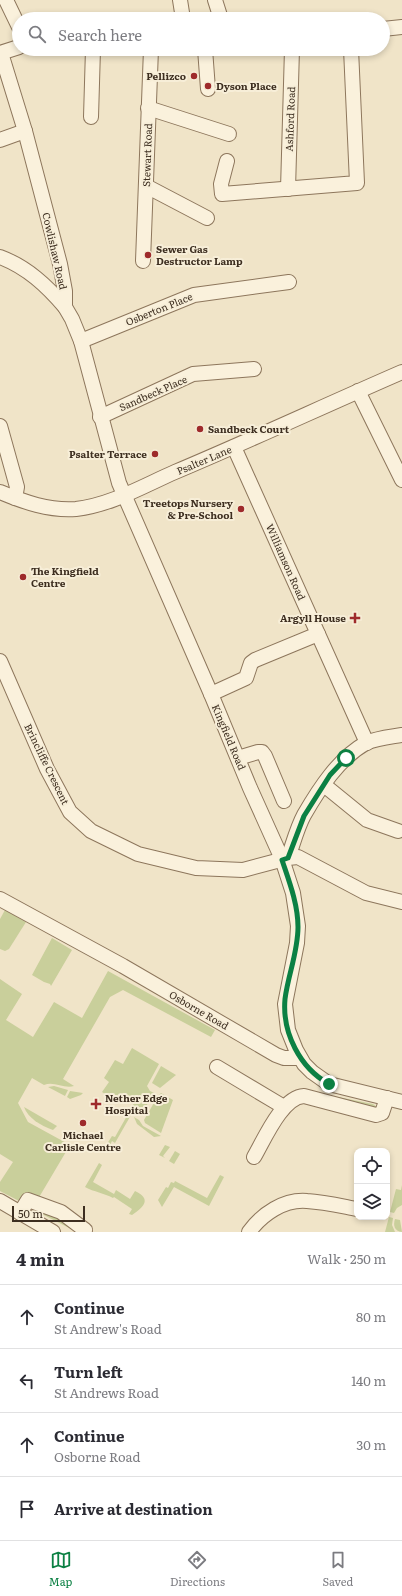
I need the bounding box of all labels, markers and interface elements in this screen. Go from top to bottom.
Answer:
search box [12,12,390,56]
icon: search [26,23,48,45]
text: Search here [58,23,142,46]
place label: Pellizco [146,68,186,83]
marker: Pellizco [189,71,199,81]
place label: Dyson Place [216,78,277,93]
marker: Dyson Place [203,81,213,91]
street label: Ashford Road [281,86,298,152]
street label: Stewart Road [138,123,155,187]
street label: Cowlishaw Road [39,211,72,291]
place label: Sewer Gas Destructor Lamp [156,241,243,268]
marker: Sewer Gas Destructor Lamp [143,250,153,260]
street label: Osberton Place [123,288,195,329]
street label: Sandbeck Place [116,371,189,414]
place label: Sandbeck Court [208,421,290,436]
marker: Sandbeck Court [195,424,205,434]
street label: Psalter Lane [174,441,234,478]
place label: Psalter Terrace [69,446,147,461]
marker: Psalter Terrace [150,449,160,459]
place label: Treetops Nursery & Pre-School [143,495,234,522]
marker: Treetops Nursery & Pre-School [236,504,246,514]
street label: Williamson Road [263,521,310,602]
place label: The Kingfield Centre [31,563,99,590]
marker: The Kingfield Centre [18,572,28,582]
place label: Argyll House [280,610,346,625]
marker: Argyll House [349,612,361,624]
street label: Kingfield Road [209,702,250,772]
street label: Brincliffe Crescent [21,721,74,807]
route start [337,749,355,767]
street label: Osborne Road [167,986,232,1033]
route end [320,1075,338,1093]
place label: Nether Edge Hospital [105,1090,168,1117]
marker: Nether Edge Hospital [90,1098,102,1110]
marker: Michael Carlisle Centre [78,1118,88,1128]
place label: Michael Carlisle Centre [45,1127,121,1154]
map controls [354,1148,390,1220]
button: locate [354,1148,390,1184]
button: layers [354,1184,390,1220]
scale bar [12,1204,85,1223]
text: 50 m [18,1205,43,1221]
text: 4 min [16,1246,65,1271]
text: Walk · 250 m [307,1249,386,1268]
text: Continue [54,1296,124,1319]
icon: ahead [16,1306,38,1328]
text: 80 m [356,1307,386,1326]
text: St Andrew's Road [54,1319,162,1338]
text: Turn left [54,1360,123,1383]
icon: left [16,1370,38,1392]
text: 140 m [351,1371,386,1390]
text: St Andrews Road [54,1383,159,1402]
text: Continue [54,1424,124,1447]
icon: ahead [16,1434,38,1456]
text: 30 m [356,1435,386,1454]
text: Osborne Road [54,1447,140,1466]
text: Arrive at destination [54,1497,213,1520]
icon: arrive [16,1498,38,1520]
tab: Map [49,1549,72,1589]
tab: Directions [170,1549,225,1589]
tab: Saved [323,1549,353,1589]

